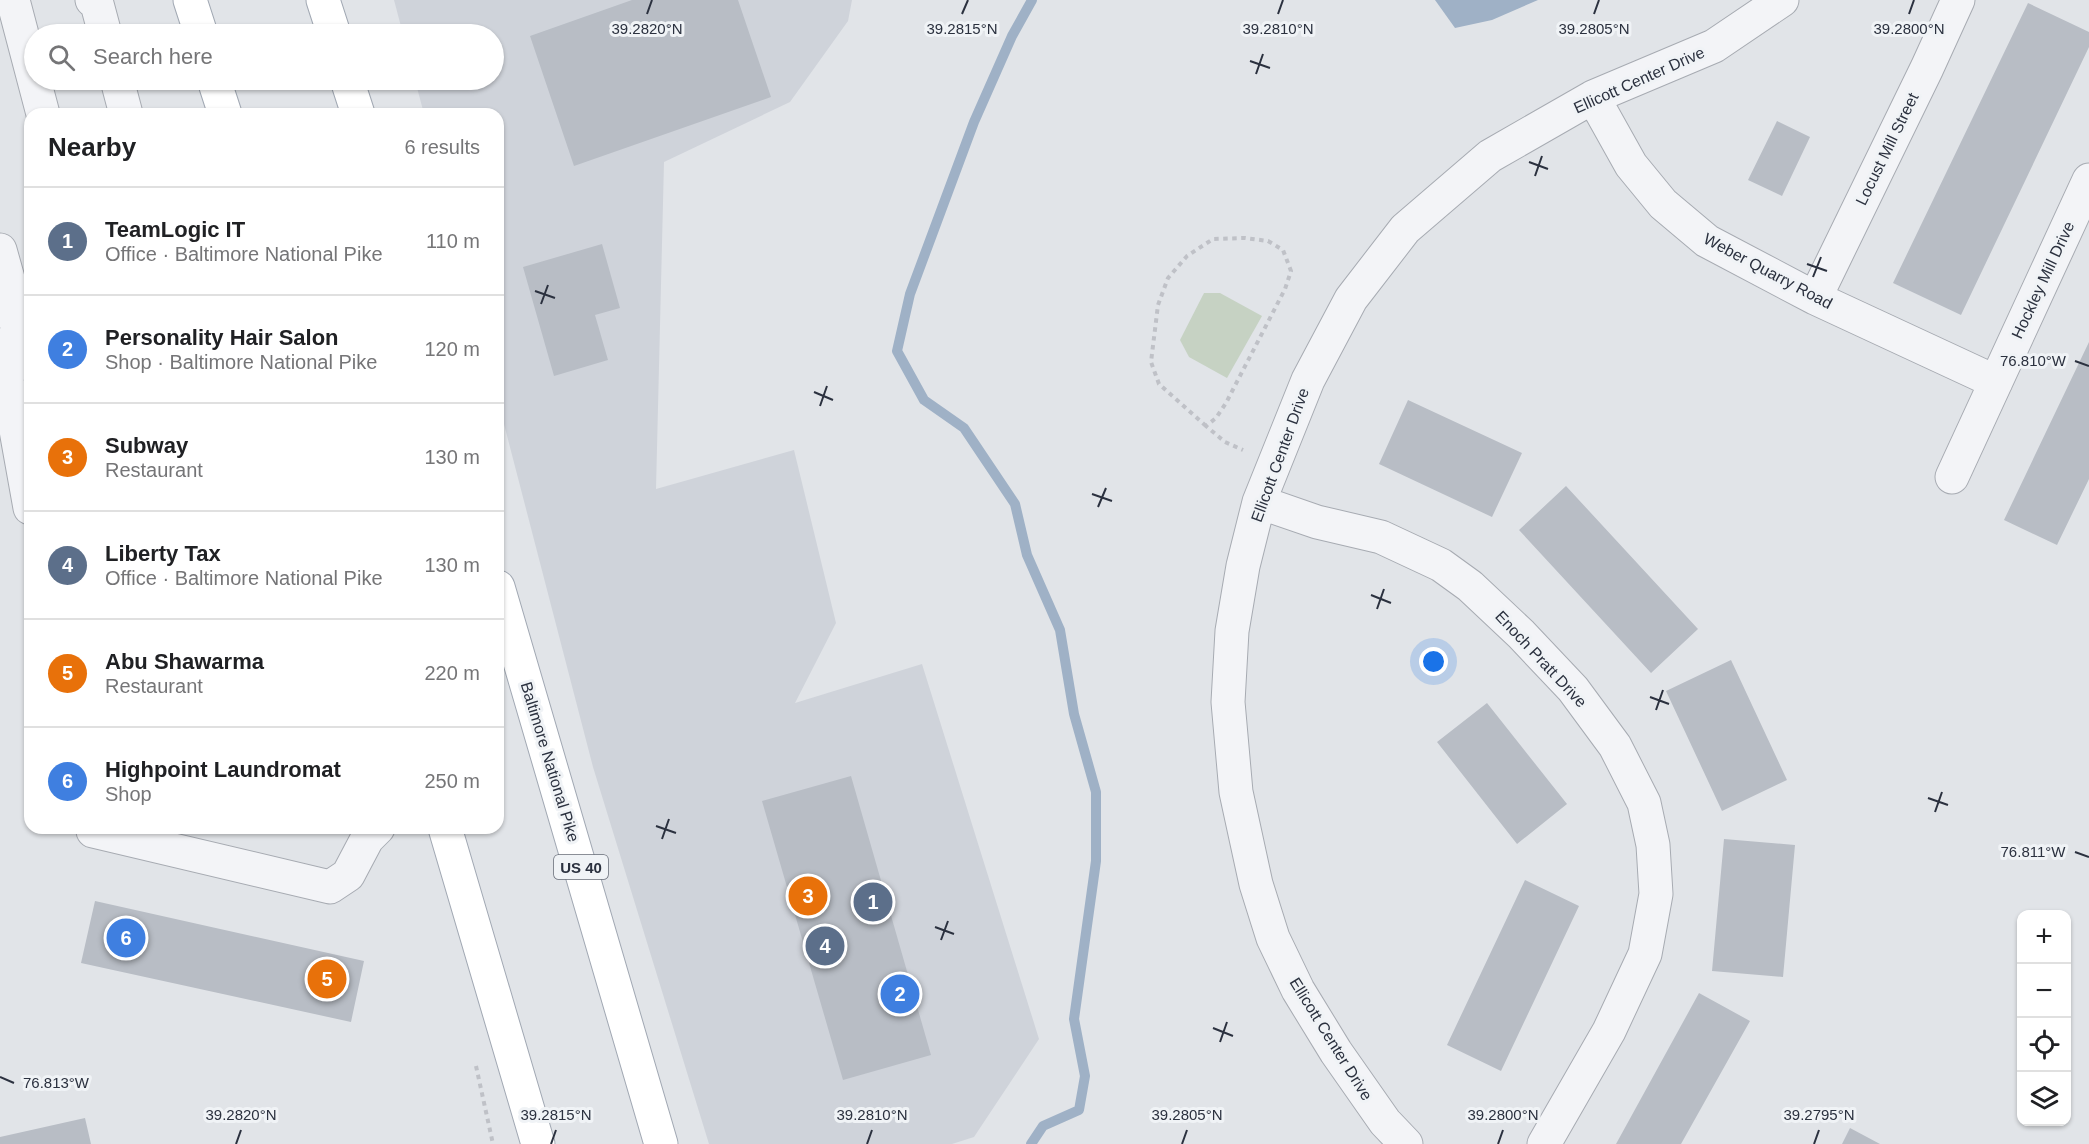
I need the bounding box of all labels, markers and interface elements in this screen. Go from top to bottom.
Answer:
text: 39.2820°N [611,20,683,37]
text: 39.2815°N [926,20,998,37]
text: 39.2810°N [1242,20,1314,37]
text: 39.2805°N [1558,20,1630,37]
text: 39.2800°N [1873,20,1945,37]
search box [24,24,504,90]
icon: search [45,41,78,74]
street label: Ellicott Center Drive [1571,43,1707,117]
text: Search here [93,44,213,69]
street label: Locust Mill Street [1852,90,1922,208]
text: Nearby [48,132,136,162]
text: 6 results [404,136,480,158]
text: TeamLogic IT [105,217,245,242]
street label: Hockley Mill Drive [2008,219,2078,341]
text: 1 [62,230,73,252]
text: 110 m [426,230,480,252]
street label: Weber Quarry Road [1701,230,1835,312]
text: Office · Baltimore National Pike [105,243,383,265]
text: Personality Hair Salon [105,325,339,350]
text: 2 [62,338,73,360]
text: 120 m [424,338,480,360]
text: Shop · Baltimore National Pike [105,351,377,373]
text: 76.810°W [2000,352,2067,369]
street label: Ellicott Center Drive [1248,386,1312,524]
text: Subway [105,433,188,458]
text: 3 [62,446,73,468]
text: 130 m [424,446,480,468]
text: Restaurant [105,459,203,481]
text: Liberty Tax [105,541,221,566]
text: 4 [62,554,73,576]
text: 130 m [424,554,480,576]
text: Office · Baltimore National Pike [105,567,383,589]
street label: Enoch Pratt Drive [1492,607,1590,711]
your location [1419,647,1448,676]
text: Abu Shawarma [105,649,264,674]
text: 5 [62,662,73,684]
text: 220 m [424,662,480,684]
text: Restaurant [105,675,203,697]
street label: Baltimore National Pike [518,680,582,844]
text: Highpoint Laundromat [105,757,341,782]
text: 6 [62,770,73,792]
text: 250 m [424,770,480,792]
text: Shop [105,783,152,805]
text: 76.811°W [2001,843,2066,860]
road number: US 40 [554,855,608,879]
pin: 3 [788,874,828,918]
pin: 1 [854,880,892,924]
map controls [2017,910,2071,1126]
button: + [2017,910,2071,964]
pin: 6 [106,916,146,960]
pin: 4 [806,924,844,968]
pin: 5 [308,956,346,1002]
button: − [2017,964,2071,1018]
pin: 2 [880,972,920,1016]
street label: Ellicott Center Drive [1286,975,1376,1104]
button: locate [2017,1018,2071,1072]
button: layers [2017,1072,2071,1126]
text: 76.813°W [23,1074,90,1091]
text: 39.2820°N [205,1106,277,1123]
text: 39.2815°N [520,1106,592,1123]
text: 39.2810°N [836,1106,908,1123]
text: 39.2805°N [1151,1106,1223,1123]
text: 39.2800°N [1467,1106,1539,1123]
text: 39.2795°N [1783,1106,1855,1123]

